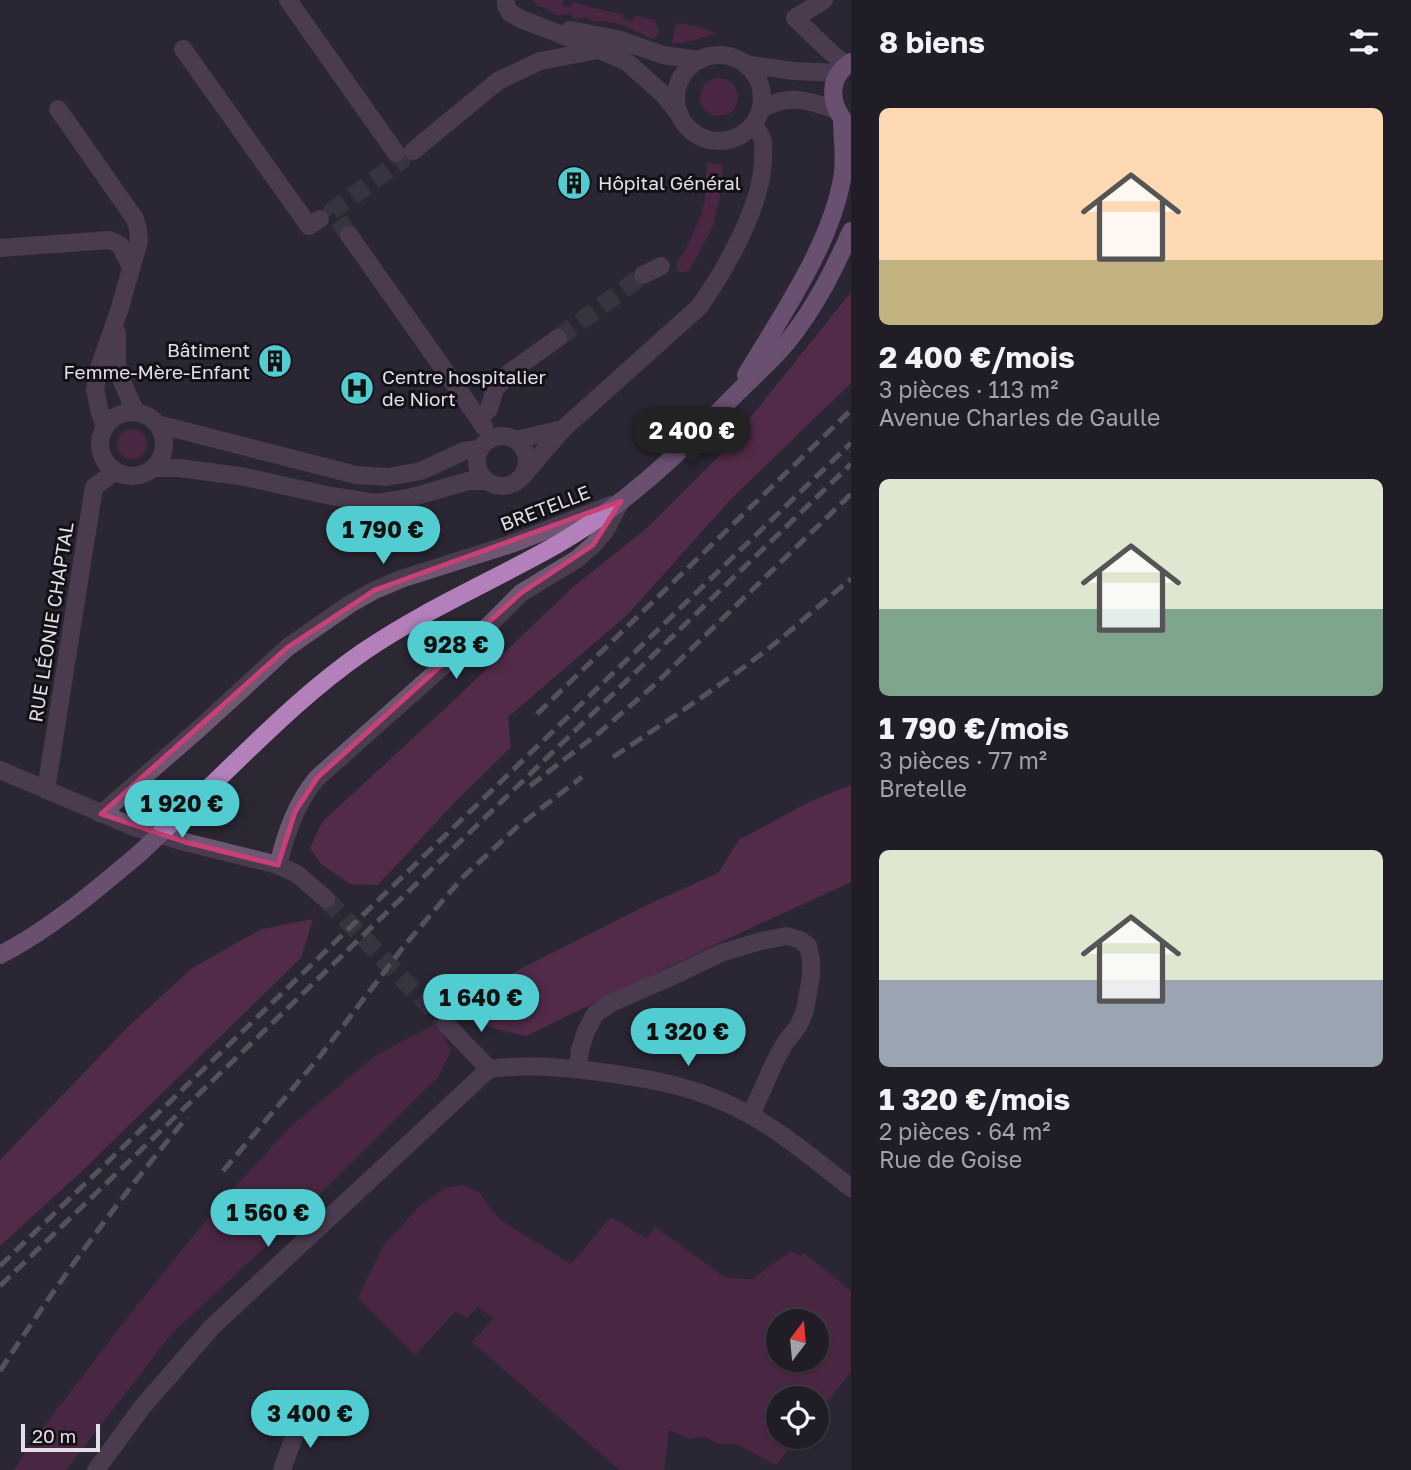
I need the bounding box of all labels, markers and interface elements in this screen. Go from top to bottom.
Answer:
icon: filters [1345,23,1383,61]
text: 8 biens [879,24,985,60]
icon: home [1068,154,1194,280]
building icon: Hôpital Général [555,164,593,202]
place label: Hôpital Général [598,171,741,194]
place label: Bâtiment Femme-Mère-Enfant [64,338,250,383]
text: 2 400 €/mois [879,339,1075,375]
building icon: Bâtiment Femme-Mère-Enfant [256,342,294,380]
place label: Centre hospitalier de Niort [382,365,546,410]
hospital icon: Centre hospitalier de Niort [338,369,376,407]
text: 3 pièces · 113 m² [879,375,1058,403]
text: Avenue Charles de Gaulle [879,403,1160,431]
pin: 2 400 € [627,407,757,467]
text: 2 400 € [649,416,735,444]
street label: BRETELLE [497,480,593,535]
pin: 1 790 € [318,506,448,566]
text: 1 790 € [342,515,424,543]
street label: RUE LÉONIE CHAPTAL [23,520,78,724]
icon: home [1068,525,1194,651]
pin: 928 € [407,622,505,681]
text: 928 € [423,630,489,658]
text: 1 790 €/mois [879,710,1069,746]
text: 3 pièces · 77 m² [879,746,1047,774]
text: Bretelle [879,774,967,802]
pin: 1 920 € [117,780,247,840]
text: 1 920 € [140,789,224,817]
icon: home [1068,896,1194,1022]
pin: 1 640 € [416,974,546,1034]
text: 1 640 € [439,983,523,1011]
pin: 1 320 € [623,1009,753,1068]
text: 1 320 € [647,1017,729,1045]
text: 1 320 €/mois [879,1081,1070,1117]
text: 2 pièces · 64 m² [879,1117,1051,1145]
text: Rue de Goise [879,1145,1022,1173]
pin: 1 560 € [203,1190,333,1249]
text: 1 560 € [226,1198,310,1226]
north arrow [766,1309,830,1372]
map controls [766,1309,829,1449]
button: locate [766,1386,829,1449]
pin: 3 400 € [245,1390,375,1450]
text: 3 400 € [267,1399,353,1427]
scale bar [21,1421,100,1453]
text: 20 m [32,1424,76,1447]

